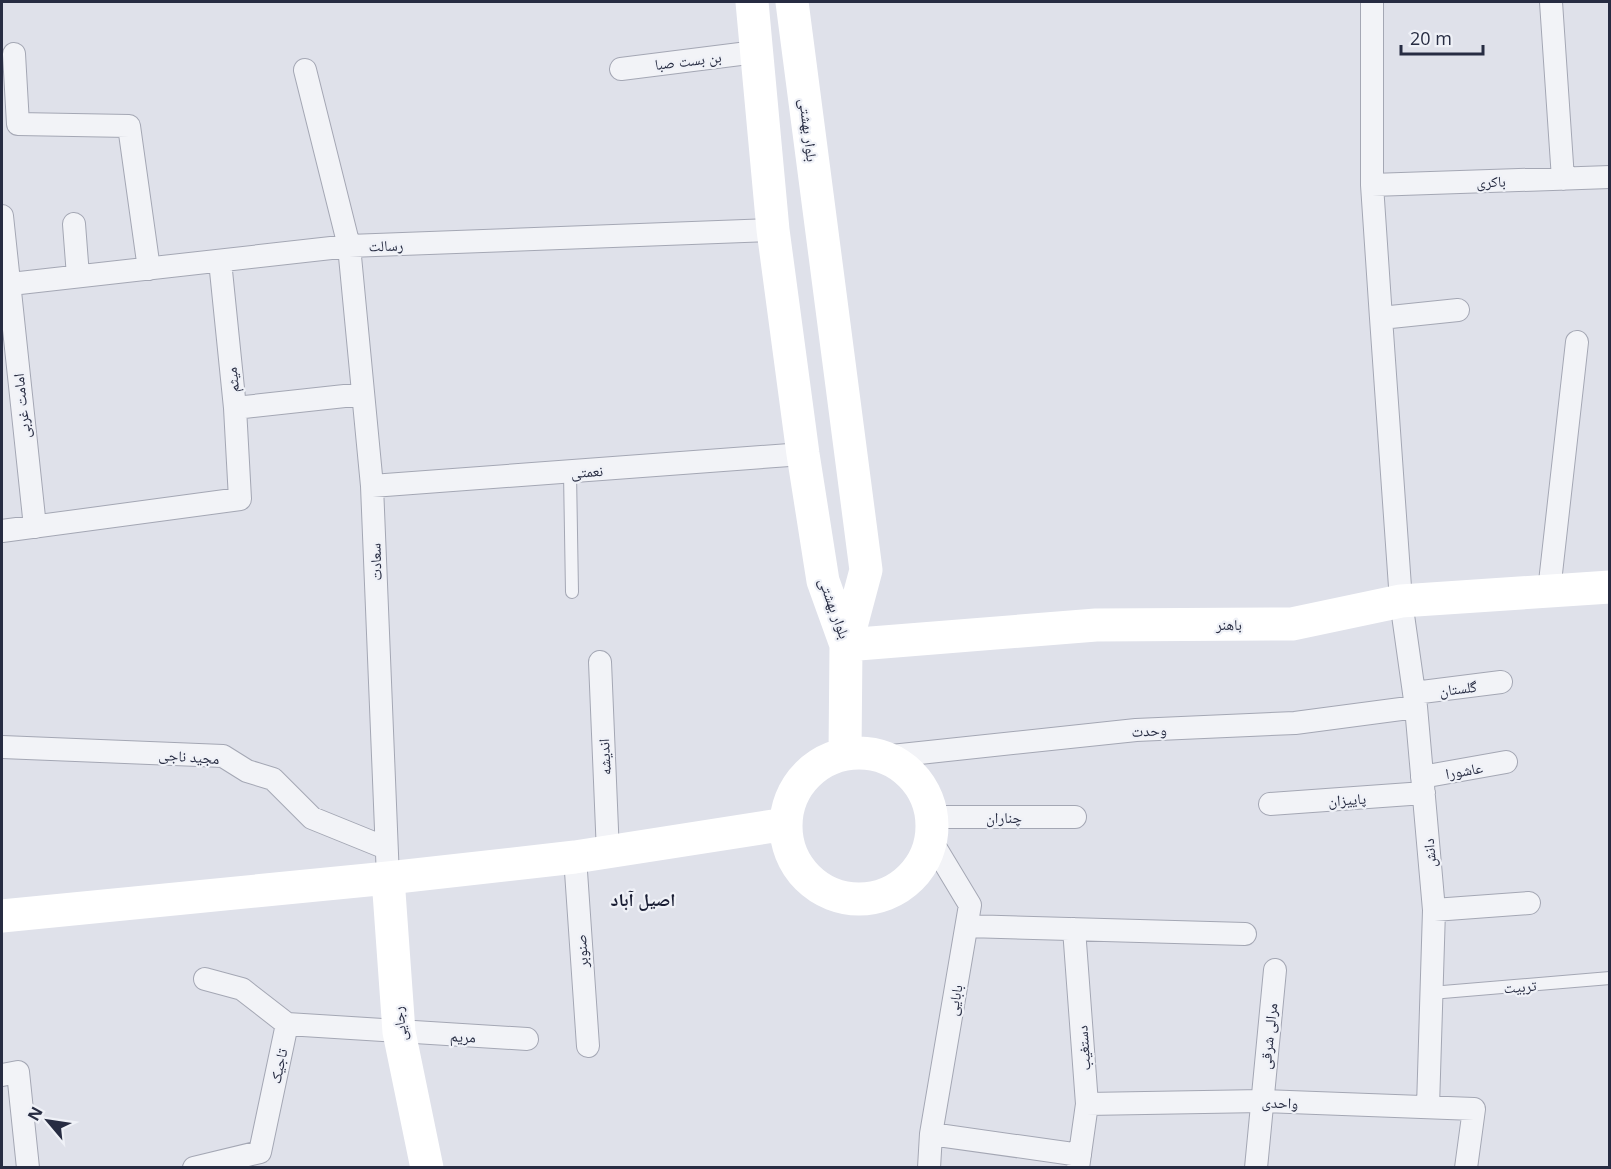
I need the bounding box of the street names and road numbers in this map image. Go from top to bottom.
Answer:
street label: بن بست صبا [654,46,723,75]
street label: بلوار بهشتی [794,97,823,163]
street label: باکری [1476,170,1506,193]
street label: رسالت [368,234,404,256]
street label: میثم [221,366,244,394]
street label: امامت غربی [8,372,35,439]
street label: نعمتی [570,460,604,483]
street label: سعادت [364,543,386,581]
street label: بلوار بهشتی [814,575,855,642]
street label: باهنر [1215,614,1242,634]
street label: گلستان [1438,676,1478,701]
street label: وحدت [1131,719,1167,741]
street label: اندیشه [593,738,615,776]
street label: مجید ناجی [158,744,220,769]
street label: عاشورا [1444,757,1485,783]
street label: پاییزان [1327,788,1367,811]
street label: چناران [986,807,1022,828]
street label: دانش [1418,838,1441,868]
street label: صنوبر [570,934,592,969]
street label: تربیت [1503,975,1538,997]
street label: بابایی [941,983,968,1017]
street label: مرالی شرقی [1255,1002,1282,1070]
street label: رجایی [387,1005,412,1042]
street label: مریم [449,1025,477,1048]
street label: دستغیب [1071,1025,1095,1071]
street label: تاجیک [265,1046,292,1085]
street label: واحدی [1261,1091,1299,1114]

